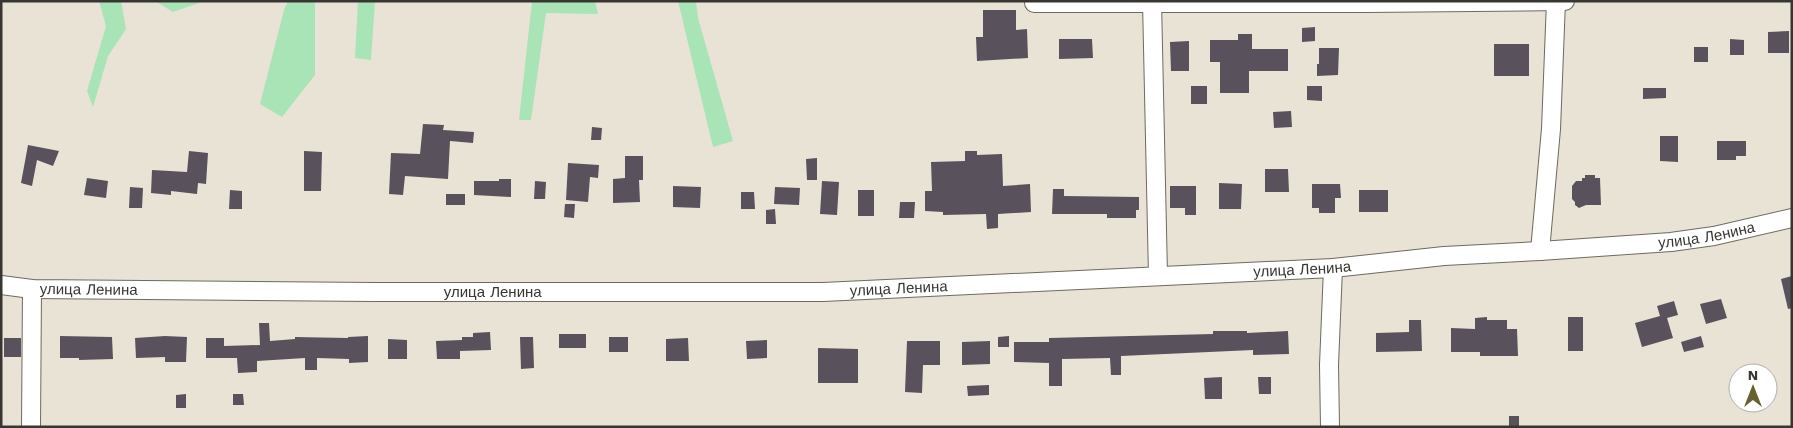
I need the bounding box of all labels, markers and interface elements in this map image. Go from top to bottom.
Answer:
street label: улица Ленина [1658,218,1757,252]
street label: улица Ленина [1253,257,1353,281]
street label: улица Ленина [849,277,949,300]
street label: улица Ленина [40,280,138,299]
street label: улица Ленина [444,283,542,301]
north arrow [1728,363,1778,413]
text: N [1748,367,1758,383]

